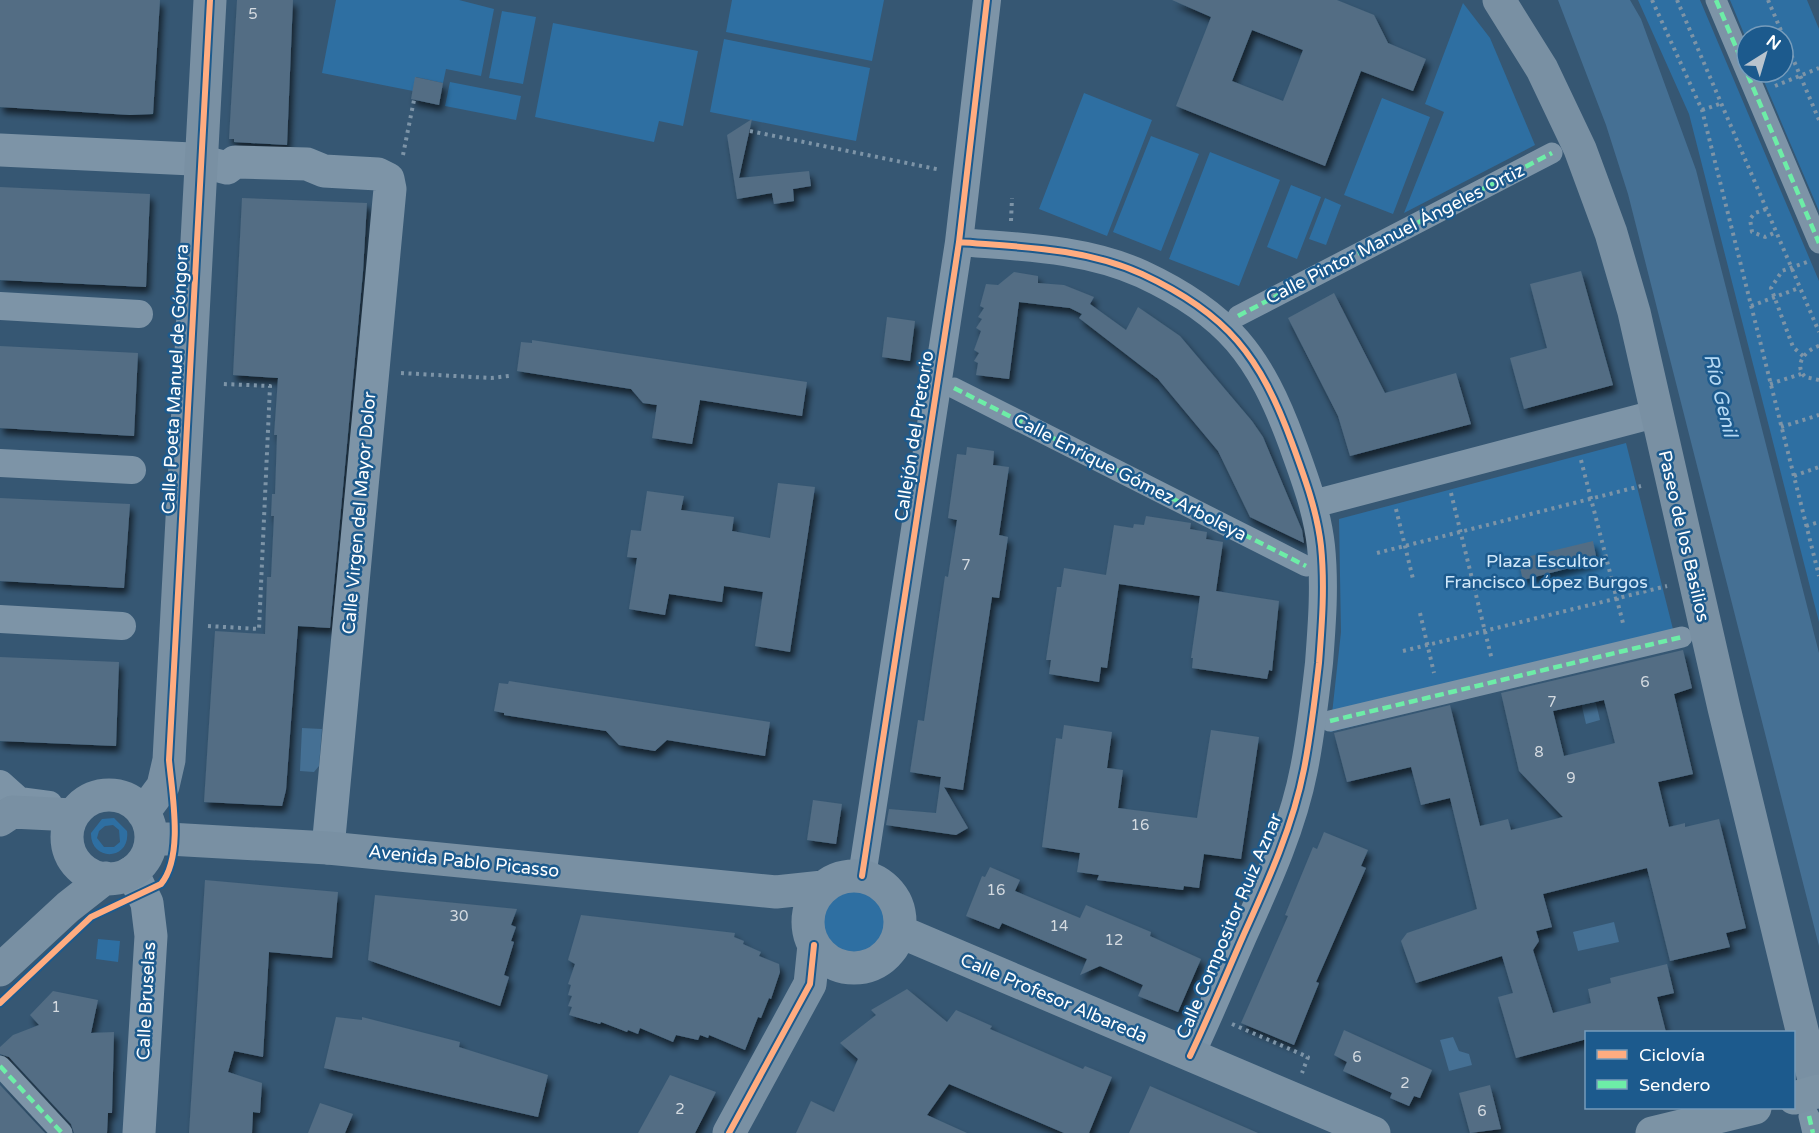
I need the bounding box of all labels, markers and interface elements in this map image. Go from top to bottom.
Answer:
house number: 5 [248,5,258,23]
north arrow [1735,24,1795,84]
text: N [1762,31,1785,55]
street label: Calle Pintor Manuel Ángeles Ortiz [1262,159,1528,309]
street label: Calle Poeta Manuel de Góngora [157,243,193,515]
street label: Callejón del Pretorio [890,349,938,523]
water label: Río Genil [1698,351,1742,441]
street label: Calle Virgen del Mayor Dolor [337,391,381,635]
street label: Calle Enrique Gómez Arboleya [1010,408,1250,546]
street label: Paseo de los Basilios [1654,448,1714,624]
park label: Plaza Escultor Francisco López Burgos [1444,550,1648,593]
house number: 7 [961,556,971,574]
house number: 6 [1640,673,1650,691]
house number: 7 [1547,693,1557,711]
house number: 8 [1534,743,1544,761]
house number: 9 [1566,769,1576,787]
street label: Calle Compositor Ruiz Aznar [1171,810,1287,1042]
house number: 16 [1131,816,1149,834]
street label: Avenida Pablo Picasso [368,840,560,882]
house number: 16 [987,881,1005,899]
house number: 30 [450,907,468,925]
house number: 14 [1050,917,1068,935]
house number: 12 [1105,931,1123,949]
street label: Calle Bruselas [132,941,160,1061]
street label: Calle Profesor Albareda [957,949,1151,1047]
house number: 1 [51,998,61,1016]
legend [1585,1031,1795,1109]
text: Ciclovía [1639,1044,1705,1066]
house number: 6 [1352,1048,1362,1066]
house number: 2 [1400,1074,1410,1092]
text: Sendero [1639,1074,1710,1096]
house number: 2 [675,1100,685,1118]
house number: 6 [1477,1102,1487,1120]

